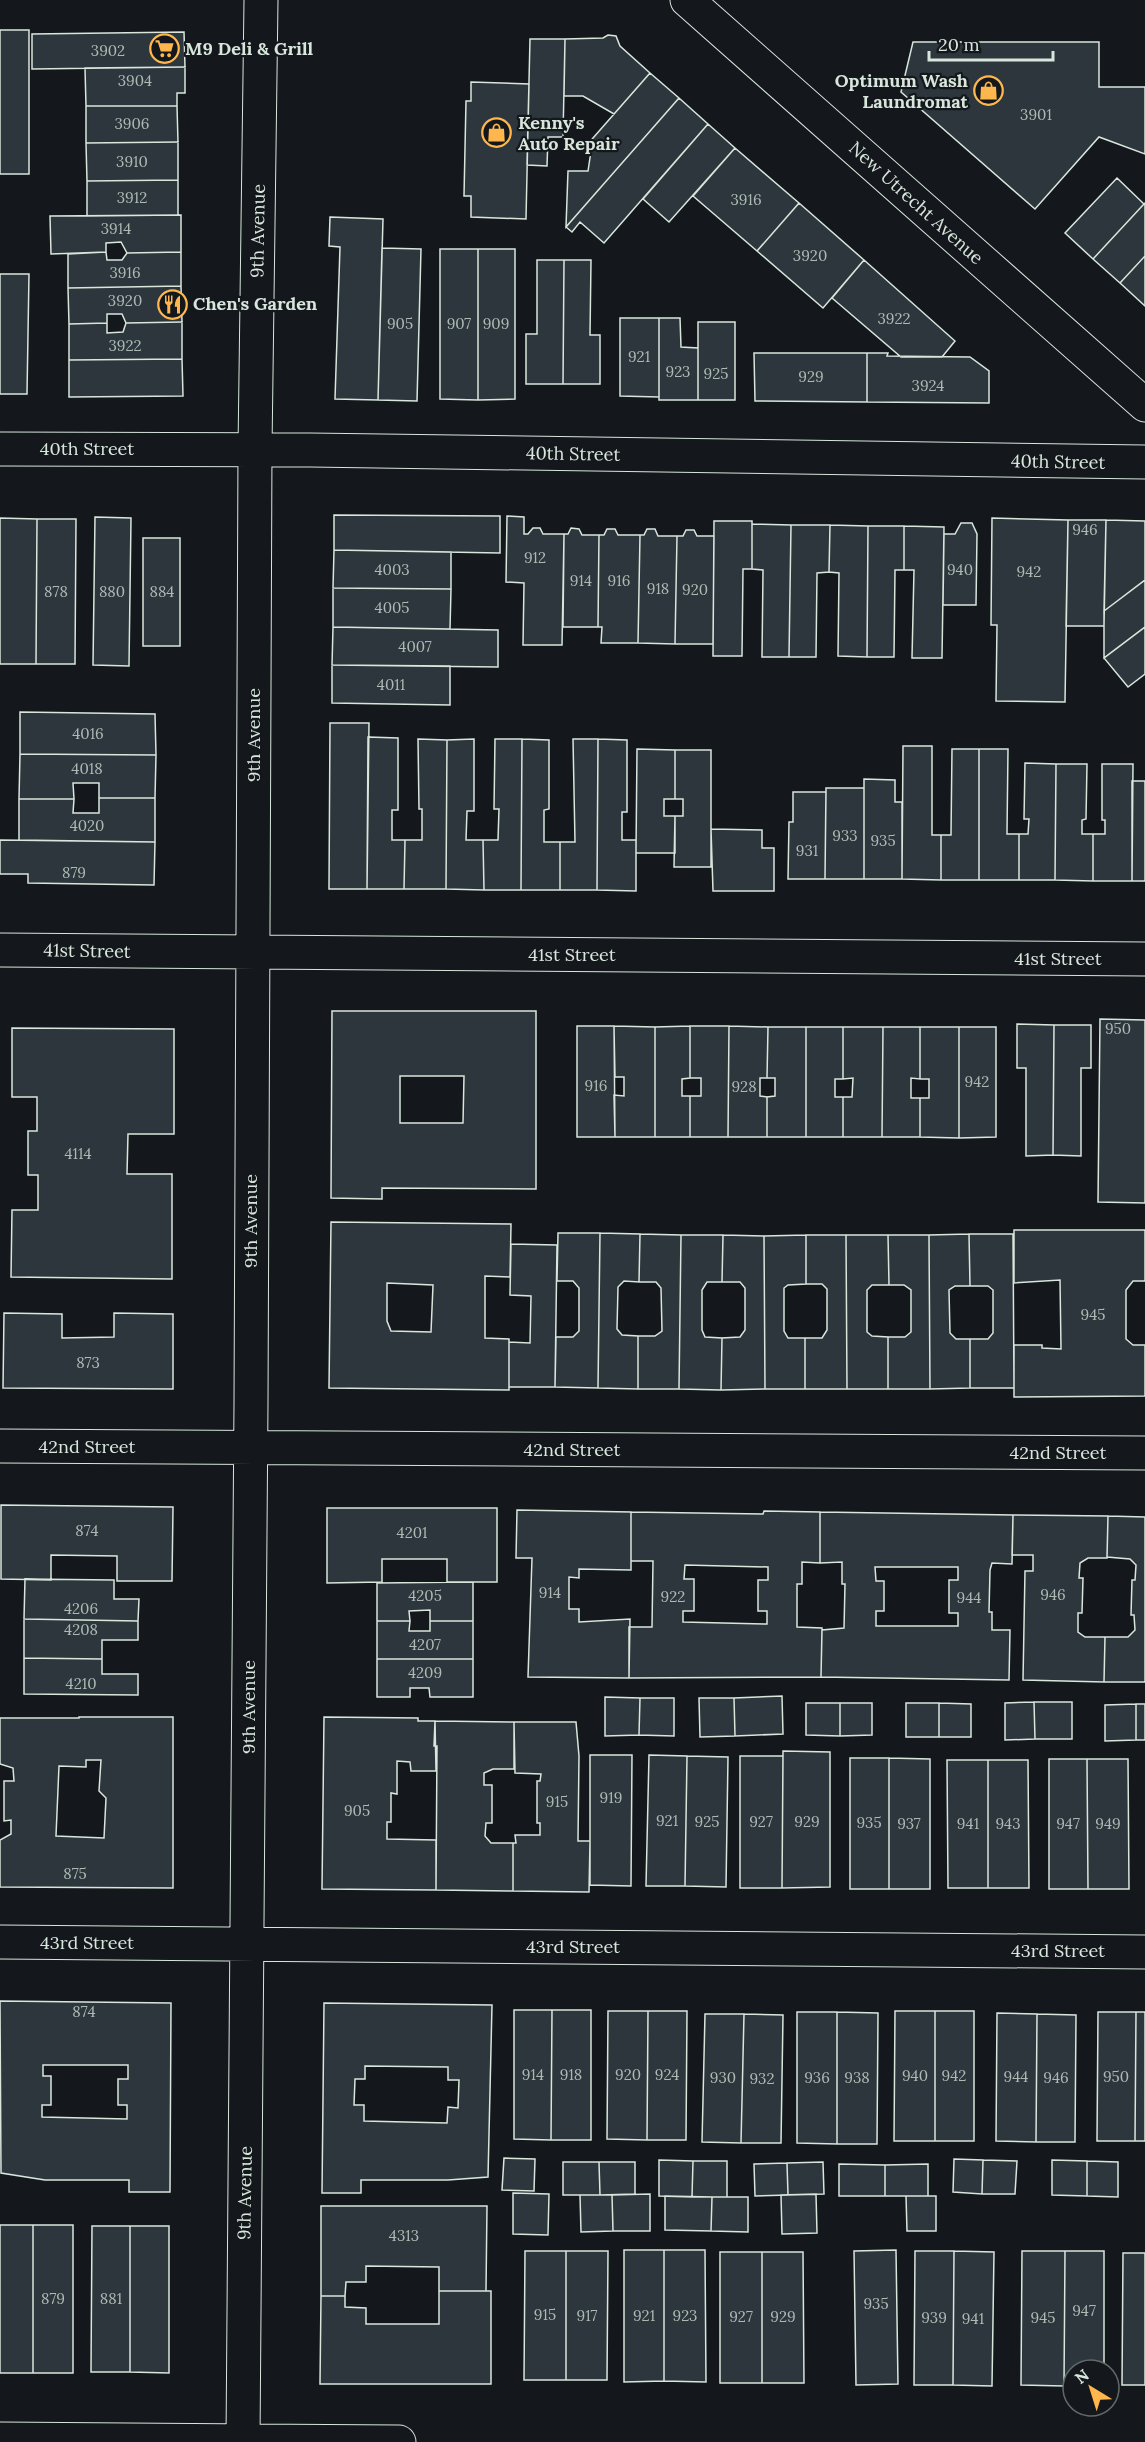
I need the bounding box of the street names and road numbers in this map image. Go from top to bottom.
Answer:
street label: New Utrecht Avenue [844,136,989,269]
street label: 9th Avenue [245,184,270,278]
street label: 40th Street [40,437,134,460]
street label: 40th Street [526,441,620,466]
street label: 40th Street [1011,449,1105,474]
street label: 9th Avenue [242,688,265,782]
street label: 41st Street [43,938,131,963]
street label: 41st Street [528,943,616,966]
street label: 41st Street [1014,947,1102,970]
street label: 9th Avenue [239,1174,262,1268]
street label: 42nd Street [39,1435,135,1458]
street label: 42nd Street [524,1438,620,1461]
street label: 42nd Street [1010,1441,1106,1464]
street label: 9th Avenue [237,1660,260,1754]
street label: 43rd Street [40,1931,134,1954]
street label: 43rd Street [526,1935,620,1958]
street label: 43rd Street [1011,1939,1105,1962]
street label: 9th Avenue [232,2146,257,2240]

